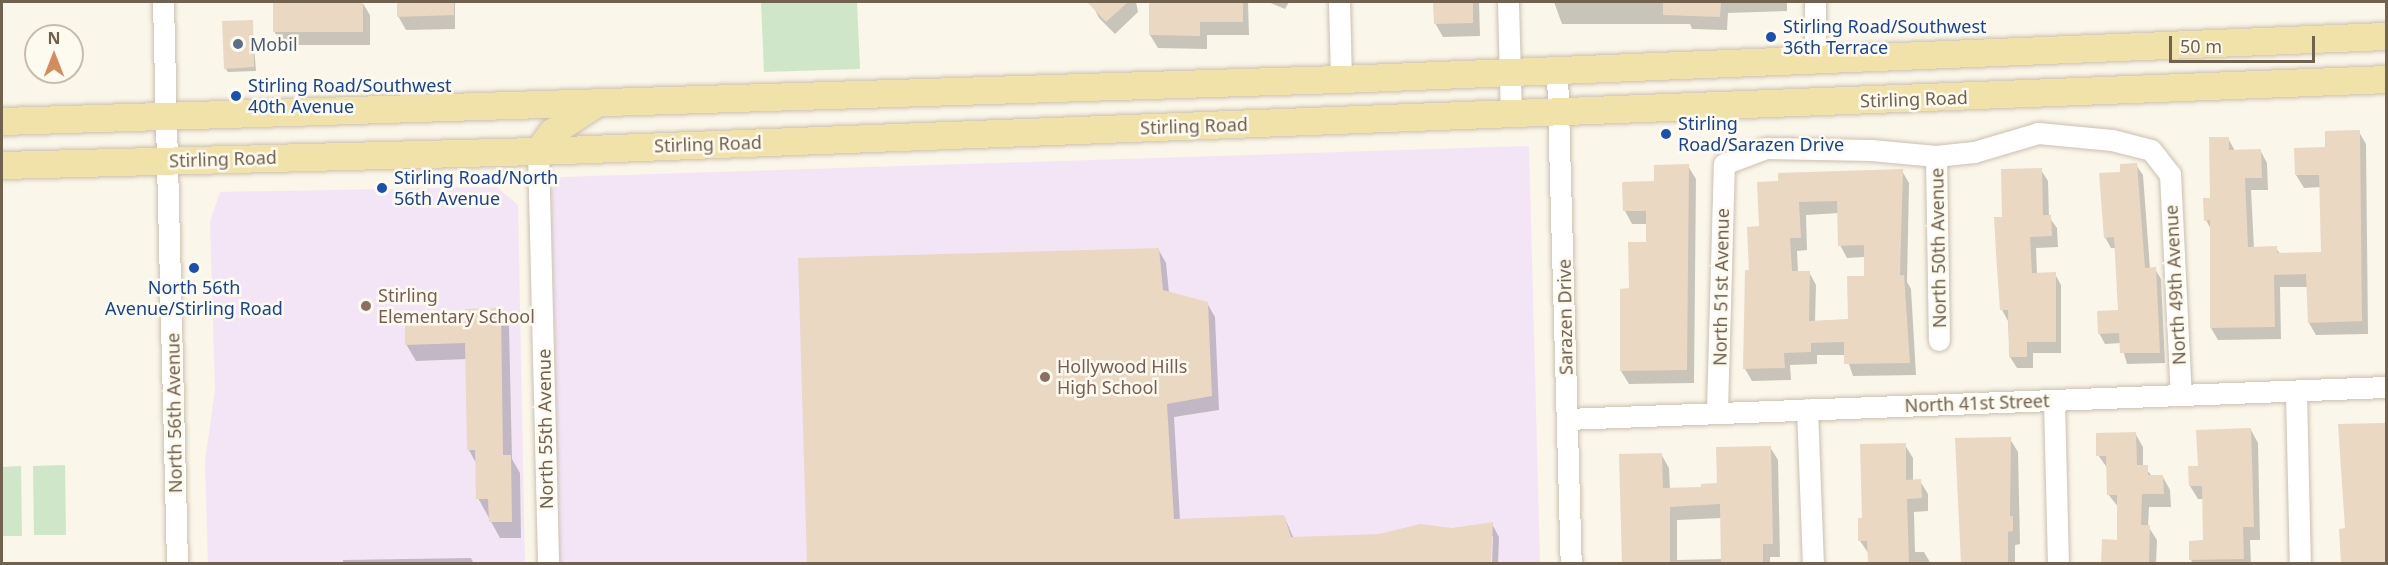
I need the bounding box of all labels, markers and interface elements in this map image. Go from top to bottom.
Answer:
place label: Stirling Road/Southwest 36th Terrace [1783,16,1987,58]
north arrow [24,24,84,84]
scale bar [2172,24,2318,62]
text: N [47,27,61,49]
marker: Stirling Road/Southwest 36th Terrace [1764,30,1778,44]
place label: Mobil [250,33,298,55]
text: 50 m [2180,34,2222,58]
marker: Mobil [231,37,245,51]
place label: Stirling Road/Southwest 40th Avenue [248,75,452,118]
street label: Stirling Road [1860,86,1968,112]
marker: Stirling Road/Southwest 40th Avenue [229,89,243,103]
street label: Stirling Road [1140,113,1248,139]
place label: Stirling Road/Sarazen Drive [1678,113,1844,156]
marker: Stirling Road/Sarazen Drive [1659,127,1673,141]
street label: Stirling Road [654,131,762,157]
street label: Stirling Road [169,146,277,172]
place label: Stirling Road/North 56th Avenue [394,167,558,210]
street label: North 50th Avenue [1926,168,1950,328]
marker: Stirling Road/North 56th Avenue [375,181,389,195]
street label: North 49th Avenue [2160,204,2190,366]
street label: North 51st Avenue [1709,208,1733,366]
street label: Sarazen Drive [1553,259,1577,375]
marker: North 56th Avenue/Stirling Road [187,261,201,275]
place label: North 56th Avenue/Stirling Road [105,277,283,320]
place label: Stirling Elementary School [378,285,535,328]
marker: Stirling Elementary School [359,299,373,313]
street label: North 56th Avenue [162,333,186,493]
street label: North 55th Avenue [533,349,557,509]
place label: Hollywood Hills High School [1057,356,1187,398]
marker: Hollywood Hills High School [1038,370,1052,384]
street label: North 41st Street [1904,390,2050,416]

